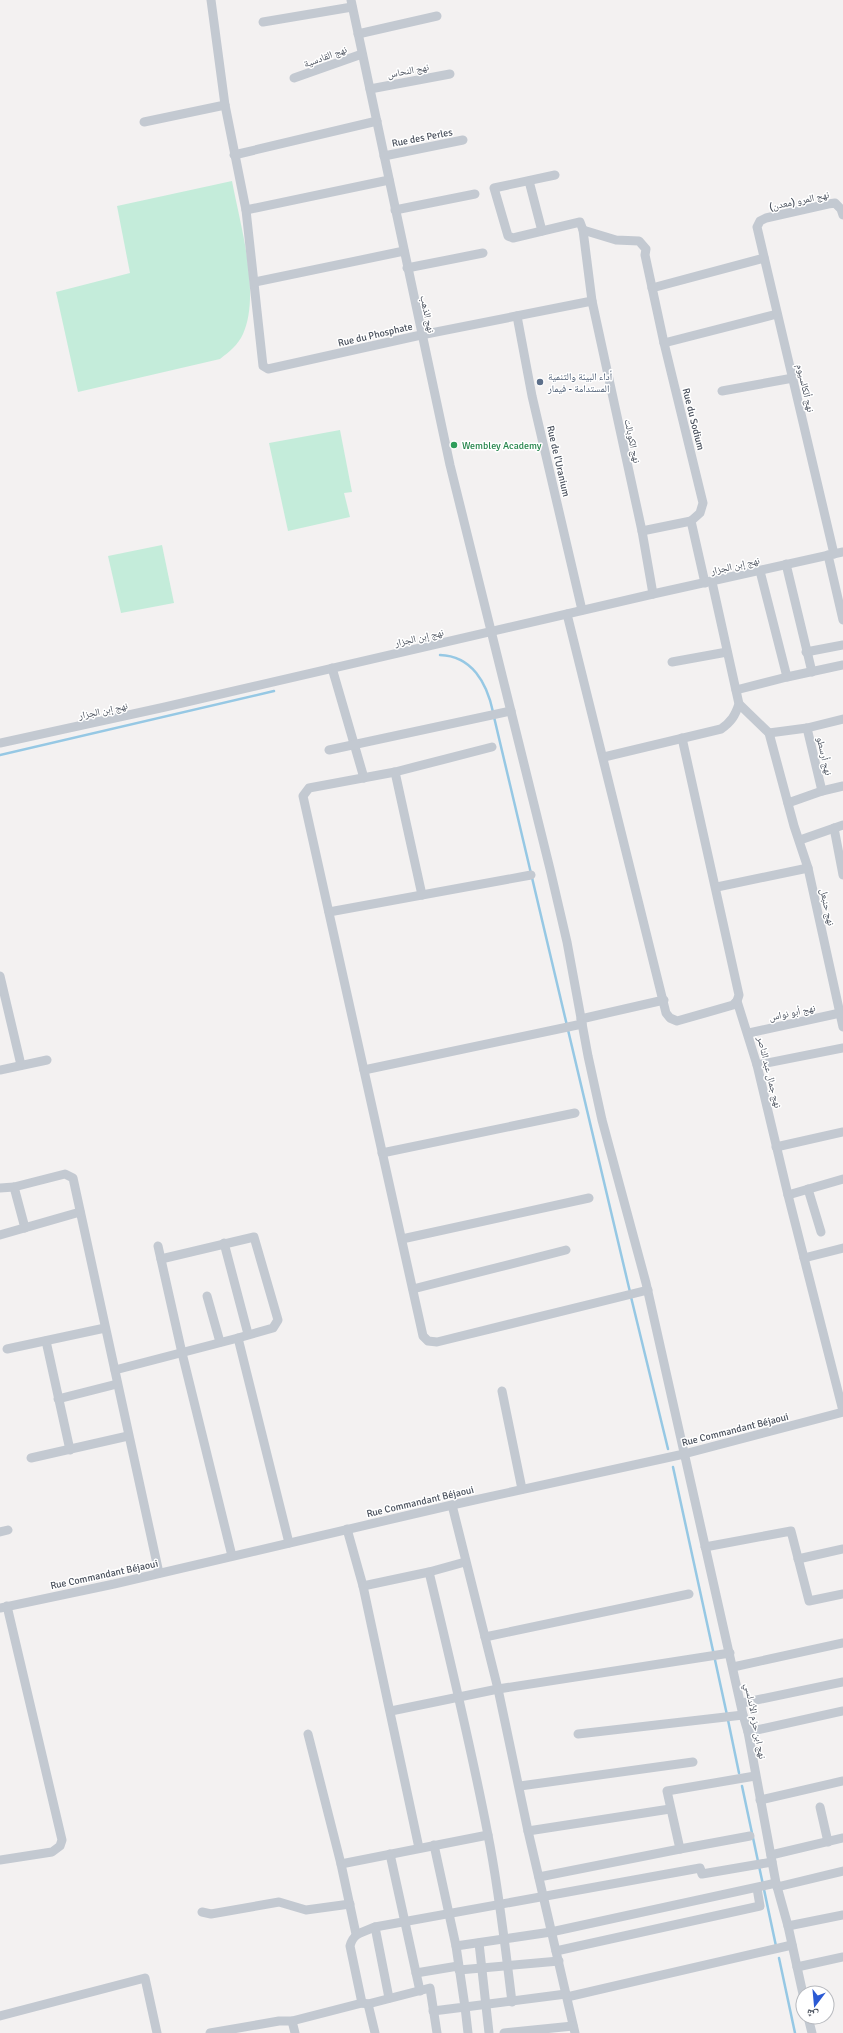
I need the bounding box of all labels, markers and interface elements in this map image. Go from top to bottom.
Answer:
street label: نهج القادسية [302,43,349,70]
street label: نهج النحاس [386,61,430,81]
street label: Rue des Perles [391,126,454,150]
street label: نهج المرو (معدن) [768,189,830,213]
street label: نهج الذهب [417,294,437,334]
street label: Rue du Phosphate [337,321,414,349]
street label: نهج ألكالسيوم [793,363,817,414]
place label: أداء البيئة والتنمية المستدامة - فيمار [547,370,612,395]
marker: أداء البيئة والتنمية المستدامة - فيمار [535,377,545,387]
street label: Rue du Sodium [680,387,707,452]
street label: نهج الكوبالت [621,418,643,465]
street label: Rue de l'Uranium [544,425,572,498]
marker: Wembley Academy [449,440,459,450]
place label: Wembley Academy [462,440,542,452]
street label: نهج إبن الجزار [709,554,761,578]
street label: نهج إبن الجزار [393,626,445,650]
street label: نهج إبن الجزار [77,700,129,723]
street label: نهج أرسطو [814,736,835,777]
street label: نهج حنبعل [817,888,837,927]
street label: نهج أبو نواس [768,1001,817,1024]
street label: نهج جمال عبد الناصر [754,1034,784,1110]
street label: Rue Commandant Béjaoui [681,1411,790,1449]
street label: Rue Commandant Béjaoui [365,1484,475,1520]
street label: Rue Commandant Béjaoui [49,1558,159,1592]
street label: نهج ابن حزم الأندلسي [740,1682,768,1761]
north arrow [795,1985,835,2025]
text: ش [805,2005,820,2022]

